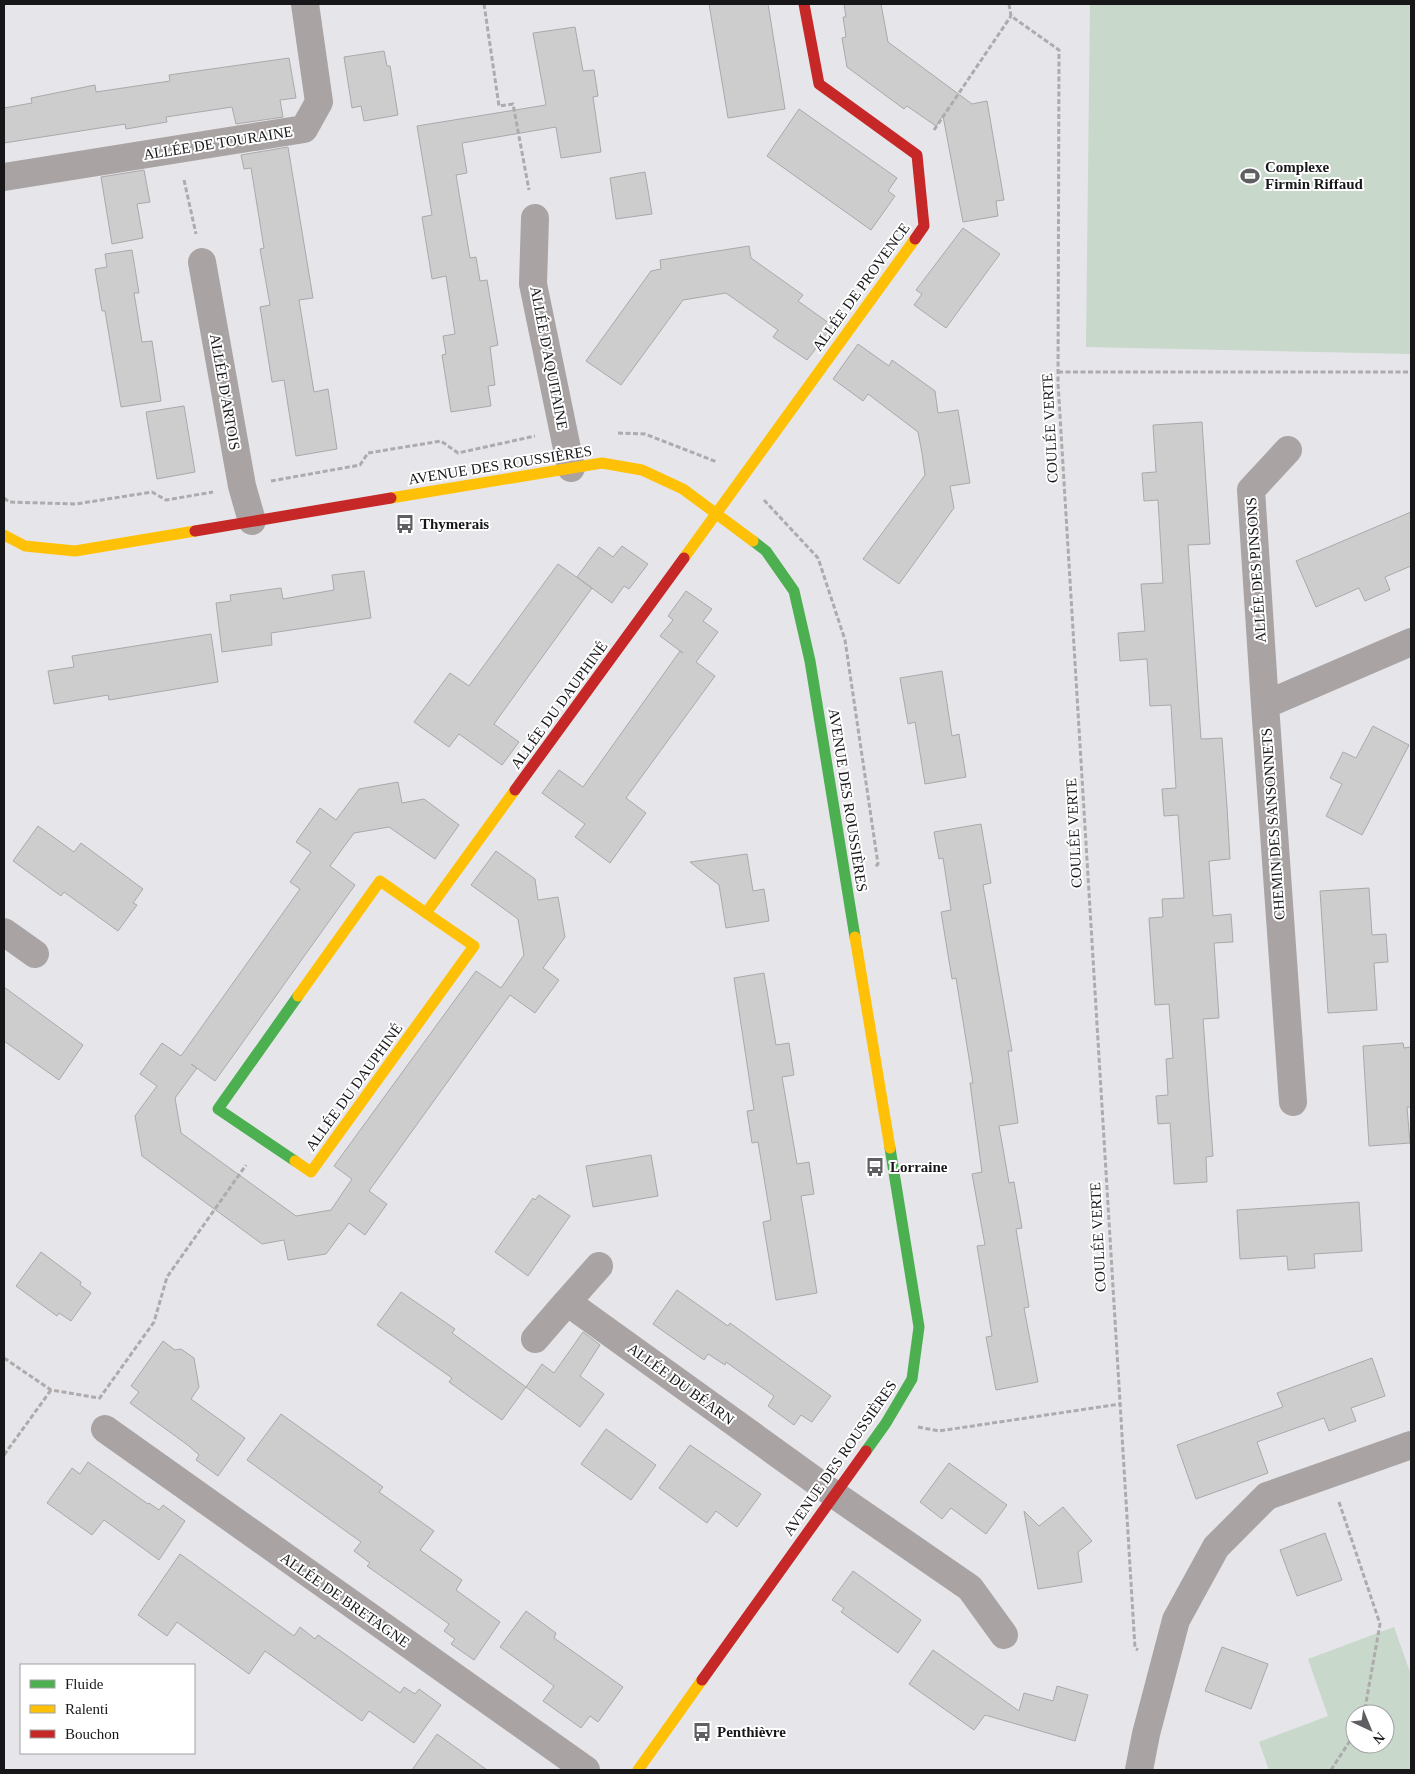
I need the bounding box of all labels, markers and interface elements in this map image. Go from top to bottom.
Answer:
street label: ALLÉE DE TOURAINE [142,123,294,163]
place label: Complexe Firmin Riffaud [1265,159,1364,192]
sports icon: Complexe Firmin Riffaud [1239,165,1261,187]
street label: ALLÉE DE PROVENCE [809,220,913,354]
street label: ALLÉE D'AQUITAINE [527,285,571,431]
street label: ALLÉE D'ARTOIS [207,333,243,451]
street label: COULÉE VERTE [1039,373,1061,483]
street label: AVENUE DES ROUSSIÈRES [407,443,593,487]
street label: ALLÉE DES PINSONS [1243,497,1269,643]
bus stop icon: Thymerais [394,513,416,535]
place label: Thymerais [420,516,489,532]
street label: ALLÉE DU DAUPHINÉ [507,638,611,772]
street label: AVENUE DES ROUSSIÈRES [826,707,870,893]
street label: CHEMIN DES SANSONNETS [1258,727,1288,921]
street label: COULÉE VERTE [1063,778,1085,888]
street label: ALLÉE DU DAUPHINÉ [302,1020,406,1154]
bus stop icon: Lorraine [864,1156,886,1178]
place label: Lorraine [890,1159,948,1175]
street label: COULÉE VERTE [1087,1182,1109,1292]
street label: ALLÉE DU BÉARN [625,1340,737,1428]
street label: AVENUE DES ROUSSIÈRES [780,1377,900,1539]
street label: ALLÉE DE BRETAGNE [277,1549,413,1651]
legend [20,1664,195,1754]
text: Fluide [65,1676,104,1692]
text: Ralenti [65,1701,108,1717]
north arrow [1345,1704,1395,1754]
bus stop icon: Penthièvre [691,1721,713,1743]
place label: Penthièvre [717,1724,786,1740]
text: Bouchon [65,1726,120,1742]
text: N [1370,1729,1388,1747]

